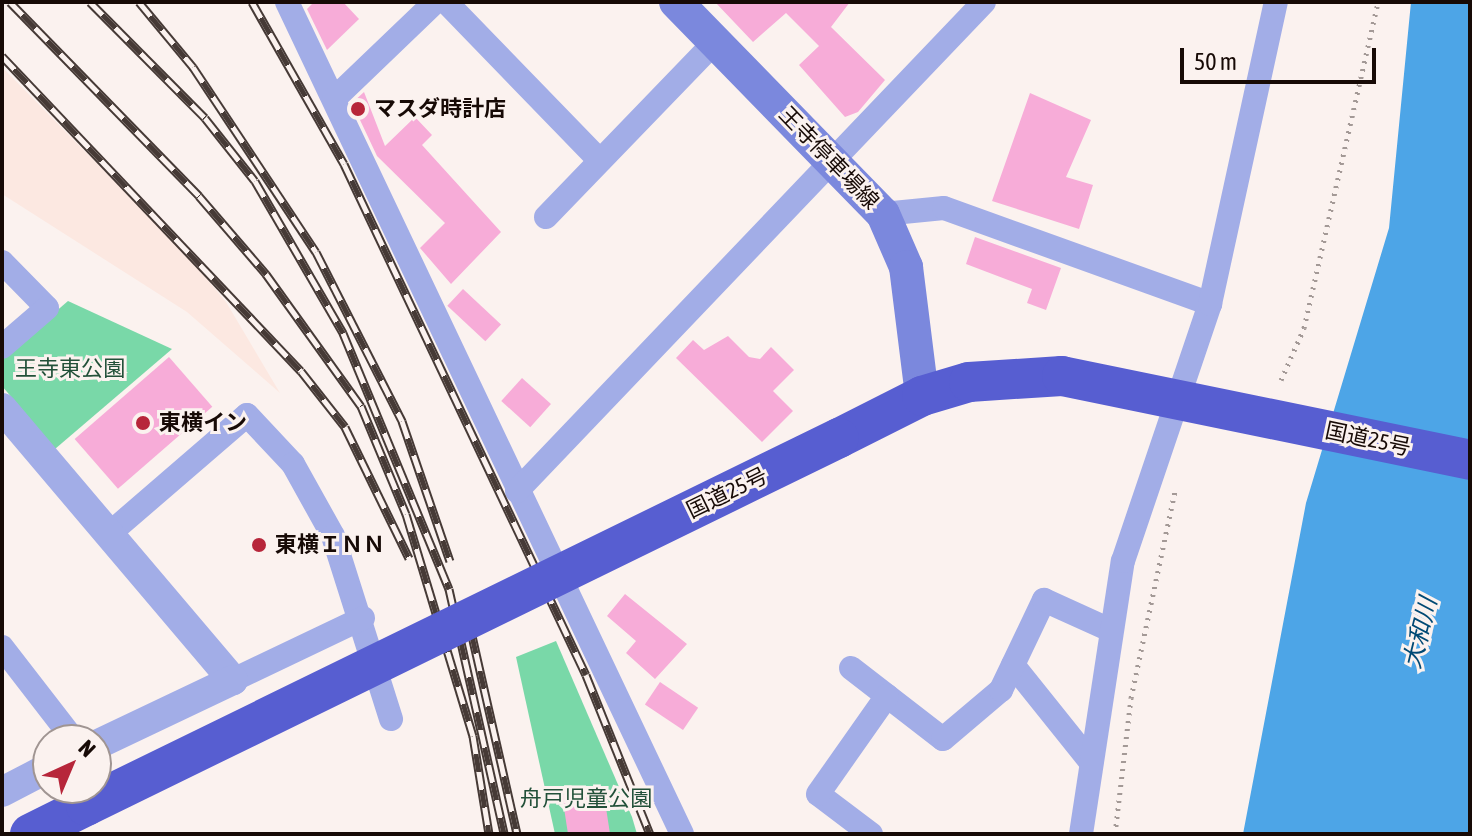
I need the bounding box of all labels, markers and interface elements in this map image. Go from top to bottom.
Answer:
scale bar [1184,32,1380,82]
text: 50 m [1194,48,1237,75]
place label: マスダ時計店 [374,96,506,122]
marker: マスダ時計店 [349,100,367,118]
street label: 王寺停車場線 [774,101,884,215]
park label: 王寺東公園 [15,356,125,382]
place label: 東横イン [159,410,247,436]
marker: 東横イン [134,414,152,432]
street label: 国道25号 [1323,417,1413,461]
street label: 国道25号 [682,462,772,524]
place label: 東横ＩＮＮ [275,532,385,558]
marker: 東横ＩＮＮ [250,536,268,554]
water label: 大和川 [1397,595,1443,671]
north arrow [32,724,112,804]
text: N [74,734,101,762]
park label: 舟戸児童公園 [520,786,652,812]

